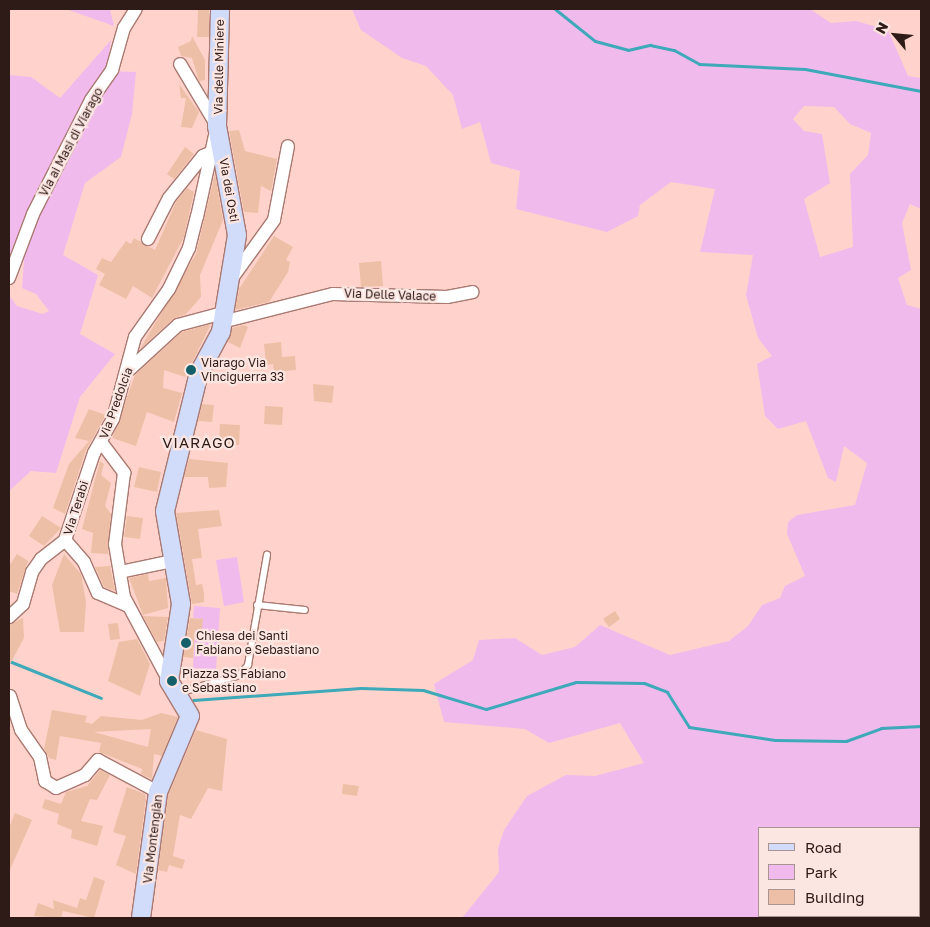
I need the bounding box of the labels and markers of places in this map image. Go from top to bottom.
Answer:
place label: Viarago Via Vinciguerra 33 [201,356,284,384]
marker: Viarago Via Vinciguerra 33 [185,364,197,376]
place label: Chiesa dei Santi Fabiano e Sebastiano [196,629,319,657]
marker: Chiesa dei Santi Fabiano e Sebastiano [180,637,192,649]
place label: Piazza SS Fabiano e Sebastiano [182,667,286,695]
marker: Piazza SS Fabiano e Sebastiano [166,675,178,687]

